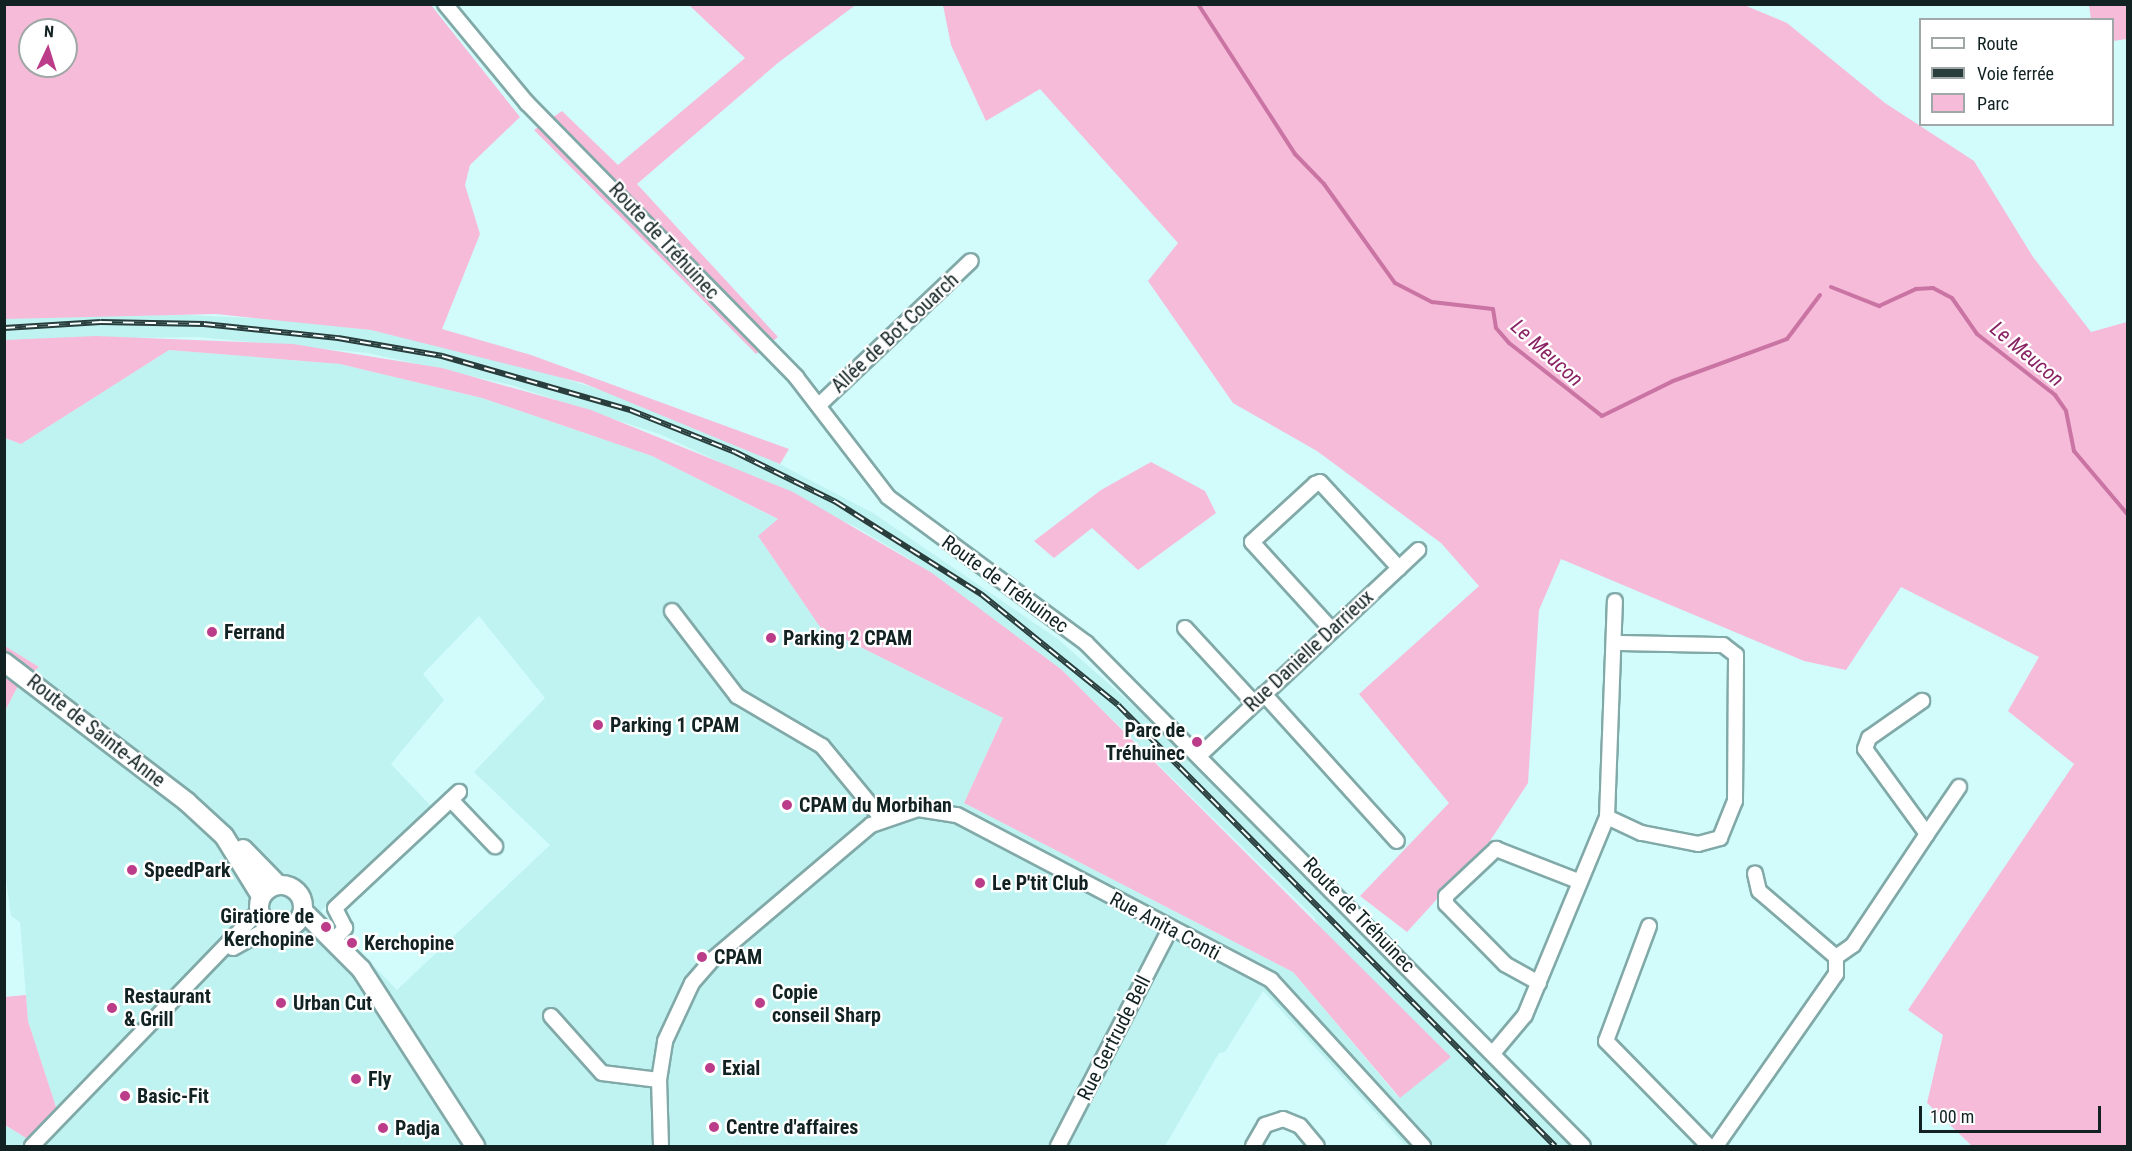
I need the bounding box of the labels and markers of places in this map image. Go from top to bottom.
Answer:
place label: Ferrand [224,620,285,644]
marker: Ferrand [205,625,219,639]
place label: Parking 2 CPAM [783,626,912,650]
marker: Parking 2 CPAM [764,631,778,645]
place label: Parking 1 CPAM [610,713,739,737]
marker: Parking 1 CPAM [591,718,605,732]
place label: Parc de Tréhuinec [1105,718,1185,765]
marker: Parc de Tréhuinec [1190,735,1204,749]
place label: CPAM du Morbihan [799,793,952,817]
marker: CPAM du Morbihan [780,798,794,812]
place label: SpeedPark [144,858,231,882]
marker: SpeedPark [125,863,139,877]
place label: Le P'tit Club [992,871,1088,895]
marker: Le P'tit Club [973,876,987,890]
place label: Giratiore de Kerchopine [220,904,314,951]
marker: Giratiore de Kerchopine [319,920,333,934]
place label: Kerchopine [364,931,454,955]
marker: Kerchopine [345,936,359,950]
place label: CPAM [714,945,762,969]
marker: CPAM [695,950,709,964]
place label: Copie conseil Sharp [772,980,881,1027]
place label: Restaurant & Grill [124,984,211,1031]
place label: Urban Cut [293,991,372,1015]
marker: Urban Cut [274,996,288,1010]
marker: Copie conseil Sharp [753,996,767,1010]
marker: Restaurant & Grill [105,1001,119,1015]
place label: Exial [722,1056,760,1080]
marker: Exial [703,1061,717,1075]
place label: Fly [368,1067,391,1091]
marker: Fly [349,1072,363,1086]
place label: Basic-Fit [137,1084,209,1108]
marker: Basic-Fit [118,1089,132,1103]
place label: Centre d'affaires [726,1115,858,1139]
place label: Padja [395,1116,440,1140]
marker: Centre d'affaires [707,1120,721,1134]
marker: Padja [376,1121,390,1135]

